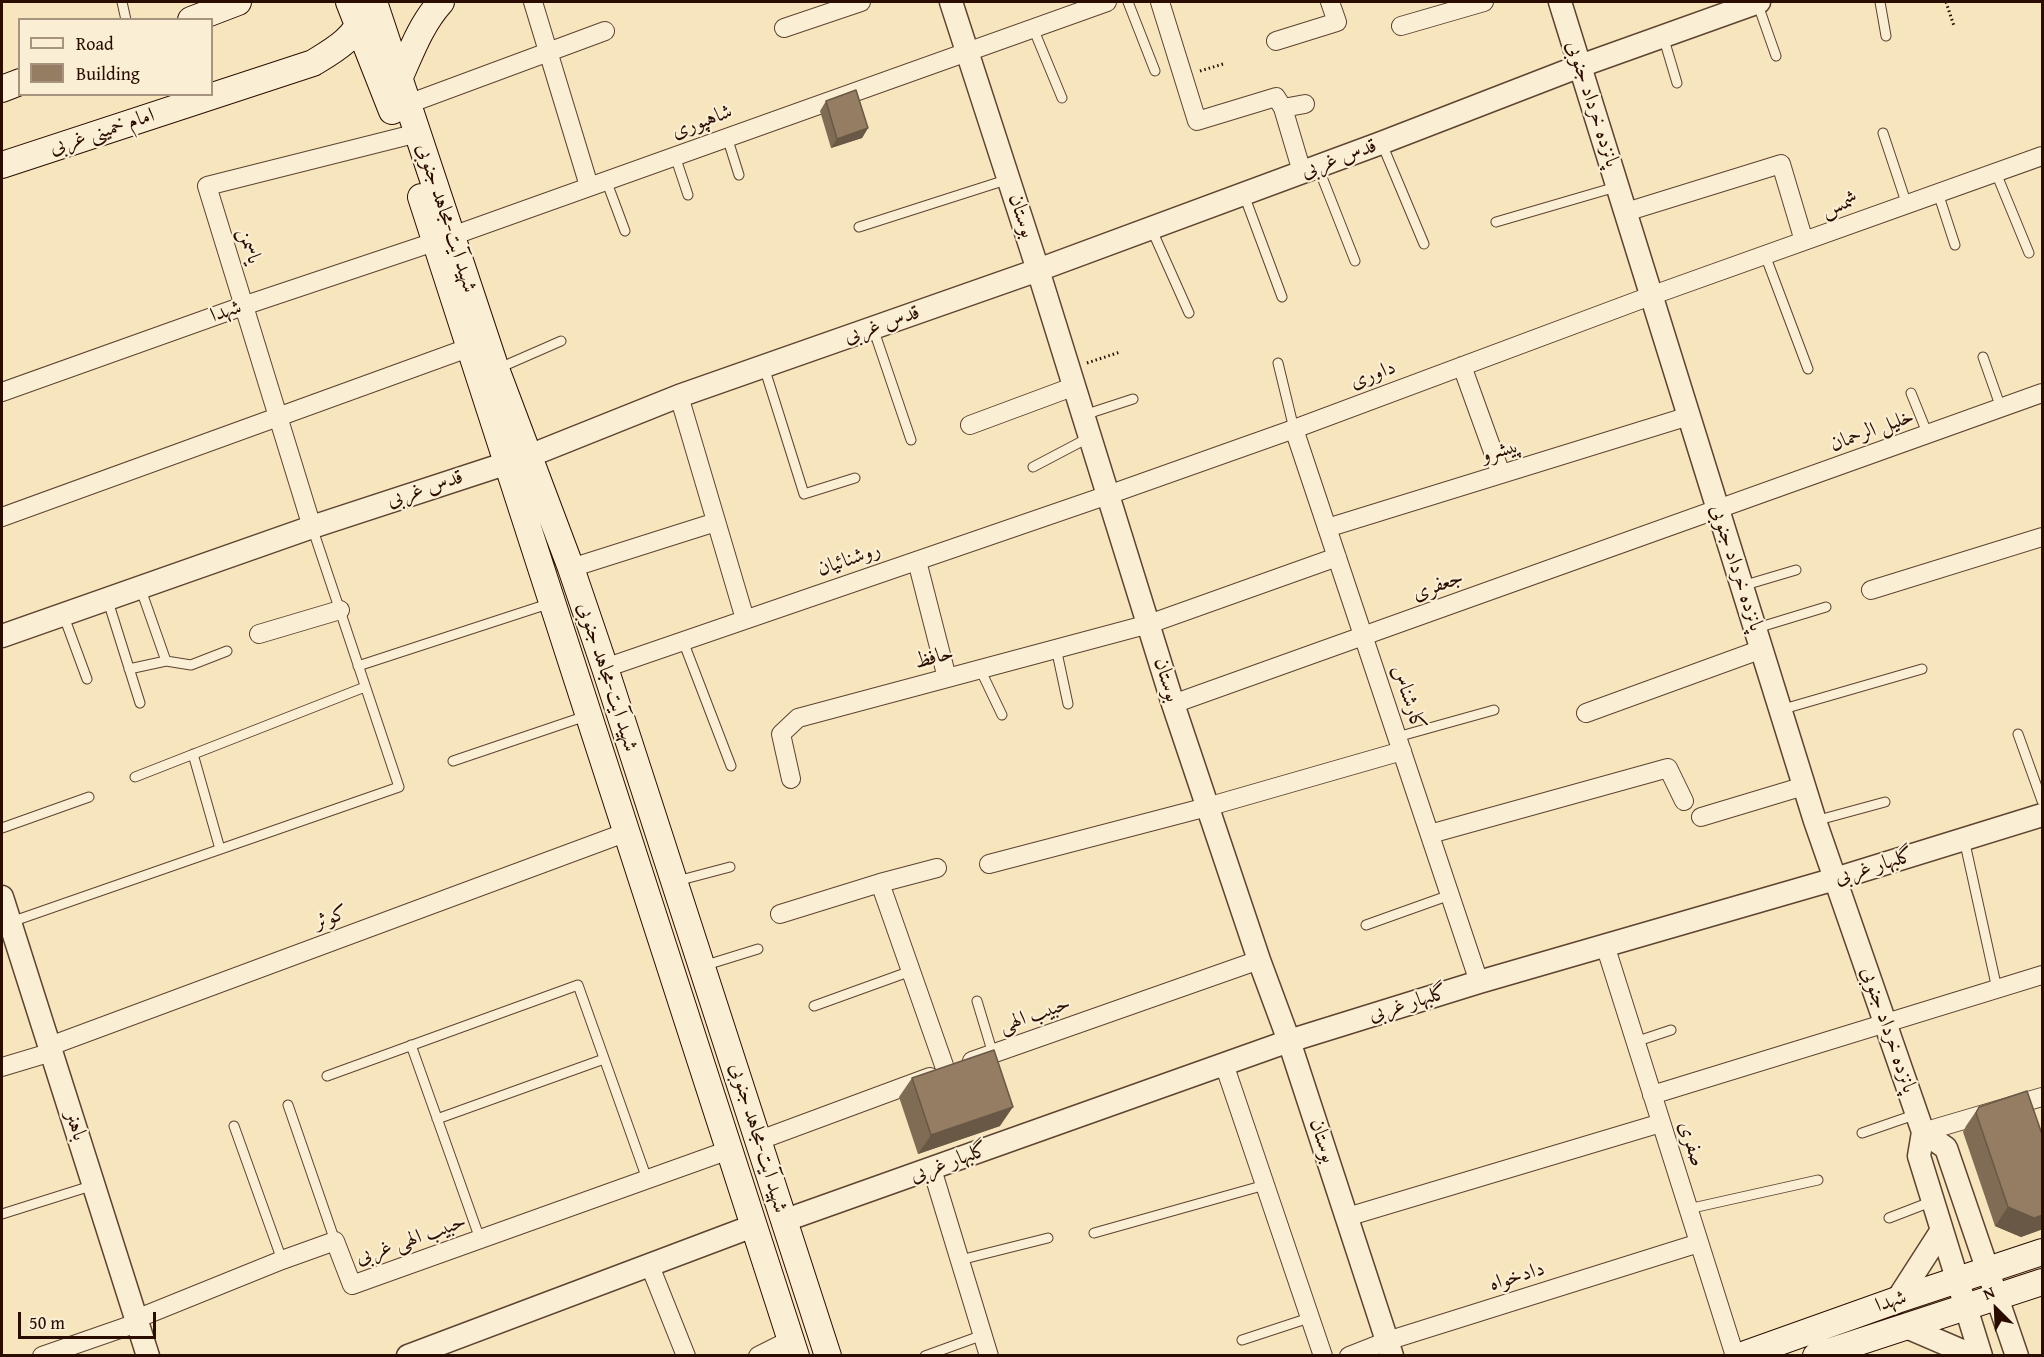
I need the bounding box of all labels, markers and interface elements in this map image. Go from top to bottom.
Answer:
legend [18,18,213,96]
text: Road [76,30,114,57]
street label: پانزده خرداد جنوبی [1560,37,1624,171]
text: Building [76,60,140,87]
street label: شاهپوری [668,99,736,145]
street label: امام خمینی غربی [46,103,158,161]
street label: قدس غربی [1298,134,1380,184]
street label: شهید آیت-مجاهد جنوبی [410,140,482,296]
street label: شمس [1818,187,1862,223]
street label: بوستان [1002,191,1040,241]
street label: یاسمن [232,225,266,267]
street label: شهدا [207,295,245,329]
street label: قدس غربی [841,300,923,350]
street label: داوری [1347,355,1399,395]
street label: خلیل الرحمان [1827,404,1917,458]
street label: پیشرو [1478,433,1524,469]
street label: قدس غربی [384,465,466,513]
street label: پانزده خرداد جنوبی [1704,501,1768,635]
street label: روشنائیان [814,537,884,583]
street label: جعفری [1409,565,1467,607]
street label: شهید آیت-مجاهد جنوبی [571,599,643,755]
street label: حافظ [912,641,956,675]
street label: بوستان [1147,655,1185,705]
street label: کارشناس [1386,662,1430,734]
street label: گلبهار غربی [1832,843,1916,891]
street label: کوثر [311,900,351,936]
street label: پانزده خرداد جنوبی [1855,964,1921,1096]
street label: گلبهار غربی [1366,980,1450,1028]
street label: حبیب الهی [996,991,1074,1039]
street label: شهید آیت-مجاهد جنوبی [723,1060,793,1216]
street label: باهنر [58,1108,92,1144]
street label: بوستان [1303,1116,1341,1166]
street label: صفری [1672,1118,1710,1170]
street label: گلبهار غربی [907,1137,991,1189]
street label: حبیب الهی غربی [352,1209,470,1271]
street label: دادخواه [1486,1257,1548,1297]
north arrow [1966,1279,2026,1339]
text: N [1979,1279,1998,1306]
street label: شهدا [1872,1285,1910,1319]
scale bar [21,1300,159,1338]
text: 50 m [29,1309,65,1336]

